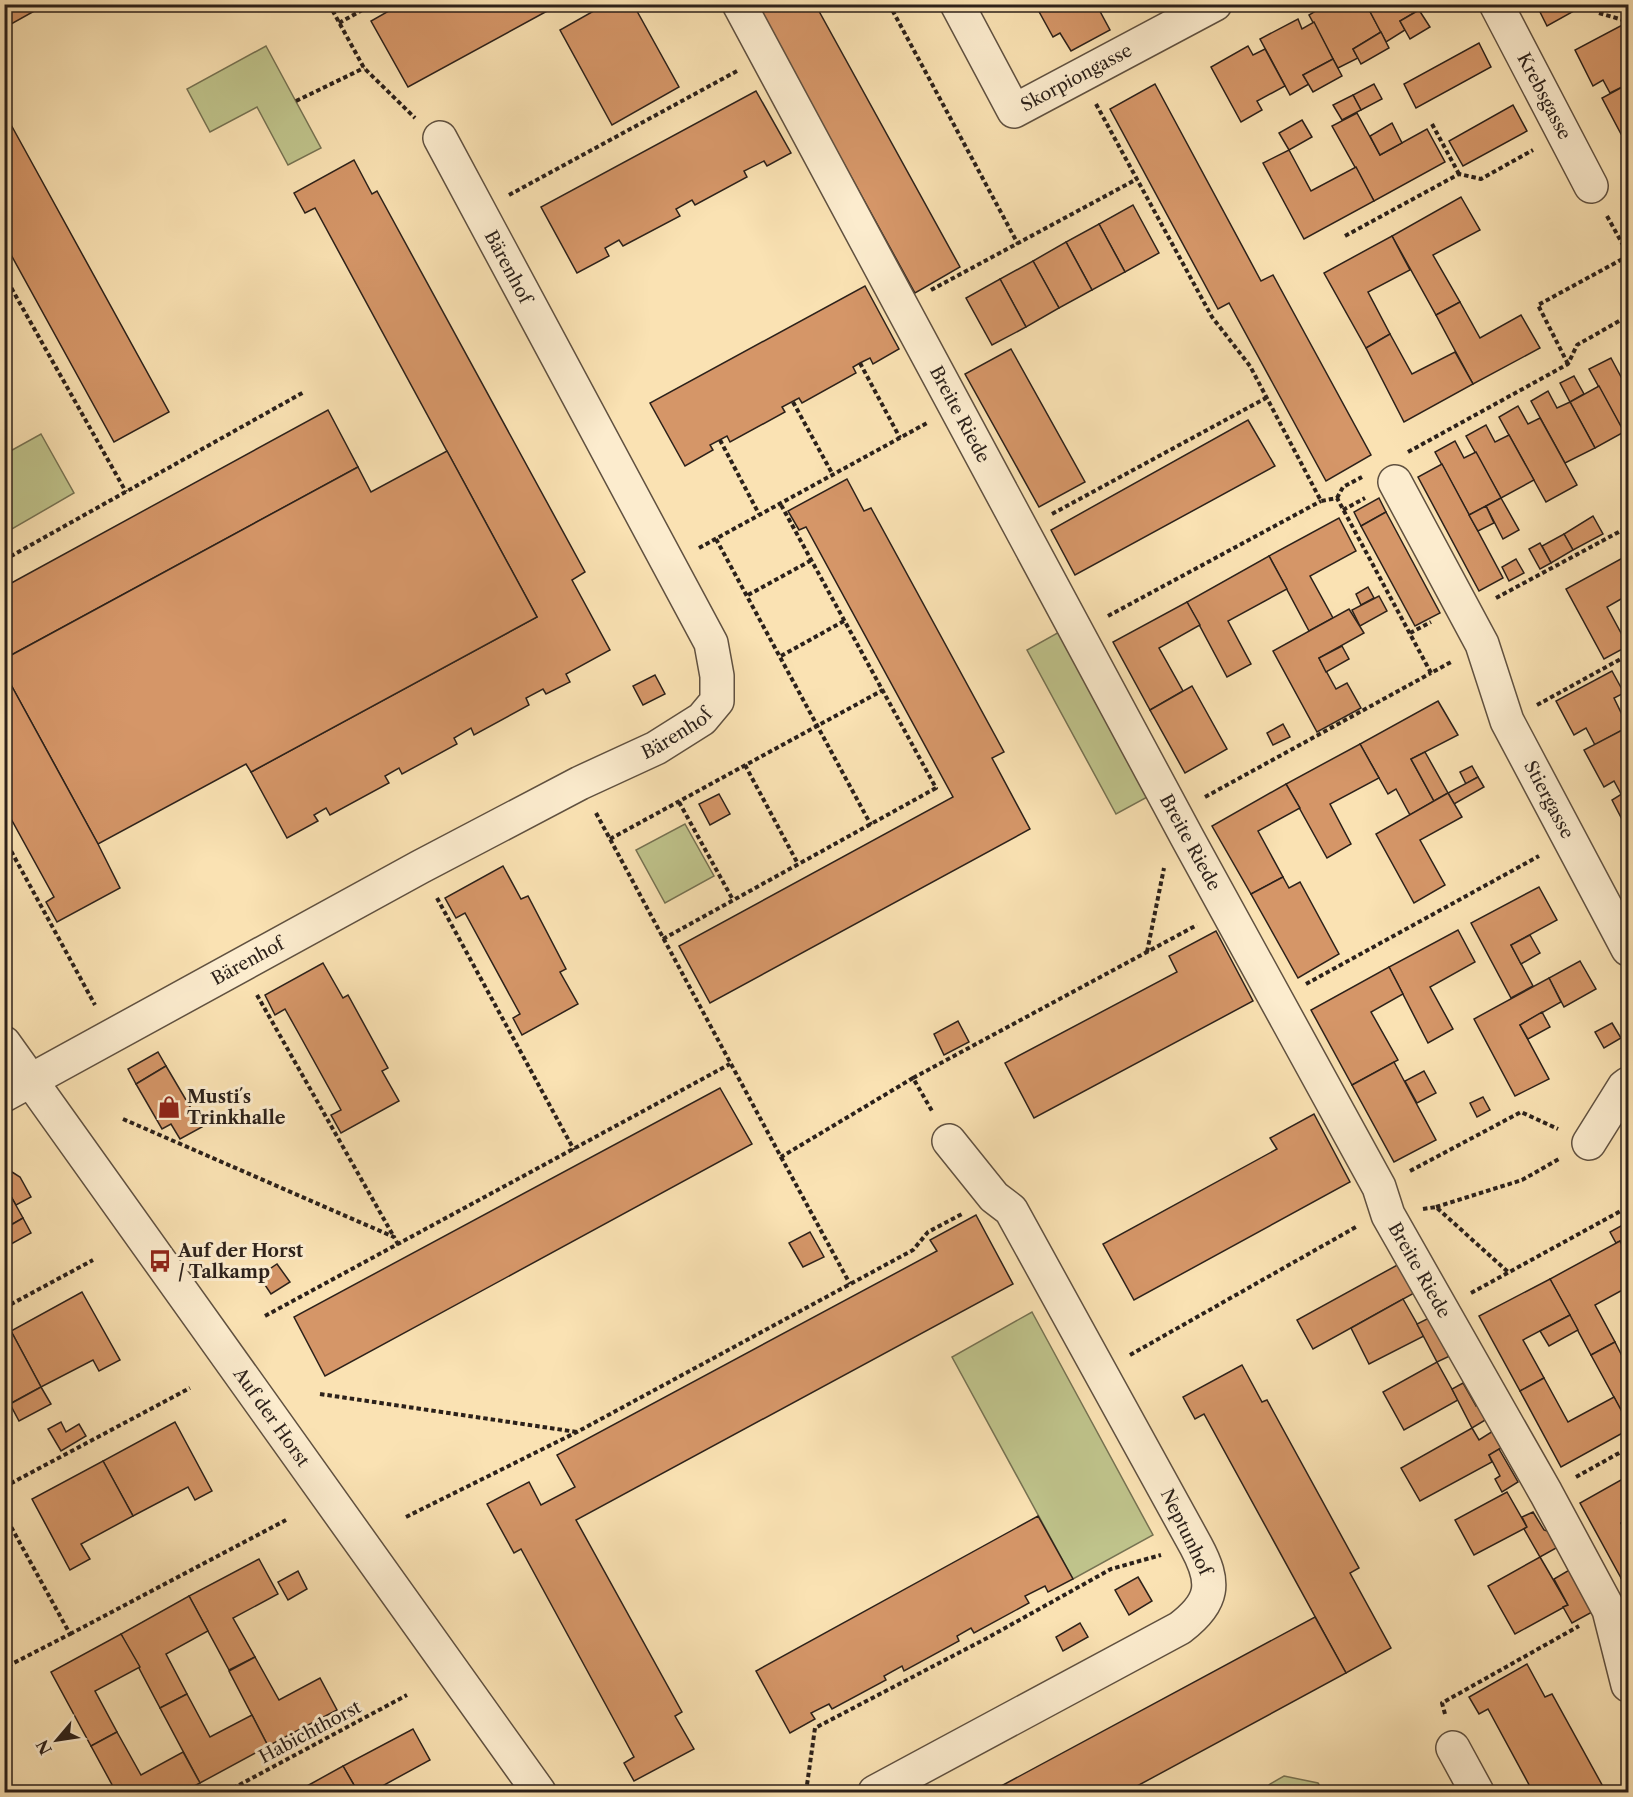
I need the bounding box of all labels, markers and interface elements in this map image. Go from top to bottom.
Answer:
street label: Skorpiongasse [1017,39,1136,116]
street label: Krebsgasse [1512,49,1576,143]
street label: Bärenhof [480,227,538,309]
street label: Breite Riede [925,362,995,467]
street label: Bärenhof [638,702,719,764]
street label: Stiergasse [1519,757,1578,842]
street label: Breite Riede [1155,790,1225,894]
street label: Bärenhof [208,931,290,990]
place label: Musti´s Trinkhalle [187,1086,286,1129]
shop icon: Musti´s Trinkhalle [156,1094,182,1120]
street label: Breite Riede [1384,1219,1455,1322]
place label: Auf der Horst / Talkamp [177,1240,304,1283]
bus stop icon: Auf der Horst / Talkamp [147,1248,173,1274]
street label: Auf der Horst [228,1363,314,1472]
street label: Neptunhof [1156,1485,1217,1581]
street label: Habichthorst [255,1696,365,1768]
north arrow [27,1710,87,1770]
text: N [32,1736,56,1758]

